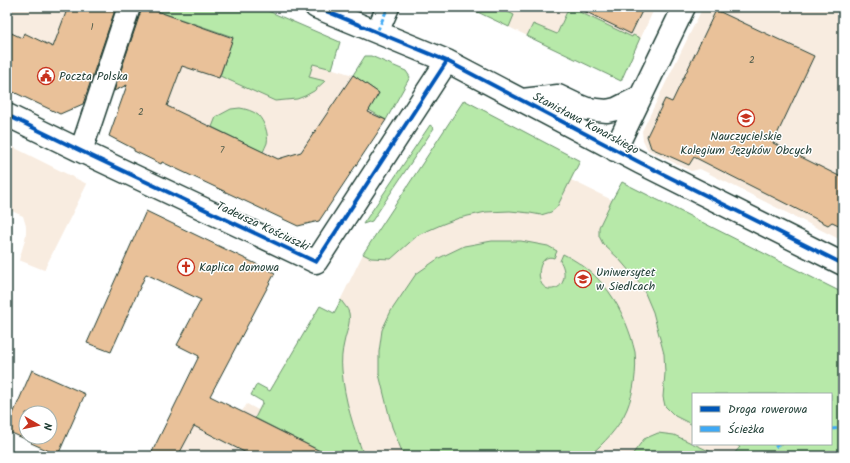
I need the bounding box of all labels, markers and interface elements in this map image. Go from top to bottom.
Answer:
house number: 1 [90,19,94,35]
house number: 2 [749,52,755,68]
public building icon: Poczta Polska [36,66,56,86]
place label: Poczta Polska [59,67,128,86]
street label: Stanisława Konarskiego [529,87,642,160]
house number: 2 [138,104,144,120]
school or university icon: Nauczycielskie Kolegium Języków Obcych [736,108,756,128]
place label: Nauczycielskie Kolegium Języków Obcych [680,127,812,160]
house number: 7 [220,142,225,158]
street label: Tadeusza Kościuszki [213,197,313,257]
church icon: Kaplica domowa [176,257,196,277]
place label: Kaplica domowa [199,258,280,277]
place label: Uniwersytet w Siedlcach [596,263,656,296]
school or university icon: Uniwersytet w Siedlcach [573,269,593,289]
legend [692,393,832,445]
text: Droga rowerowa [728,400,808,419]
north arrow [18,405,58,445]
text: Ścieżka [728,420,765,439]
text: N [37,422,56,431]

